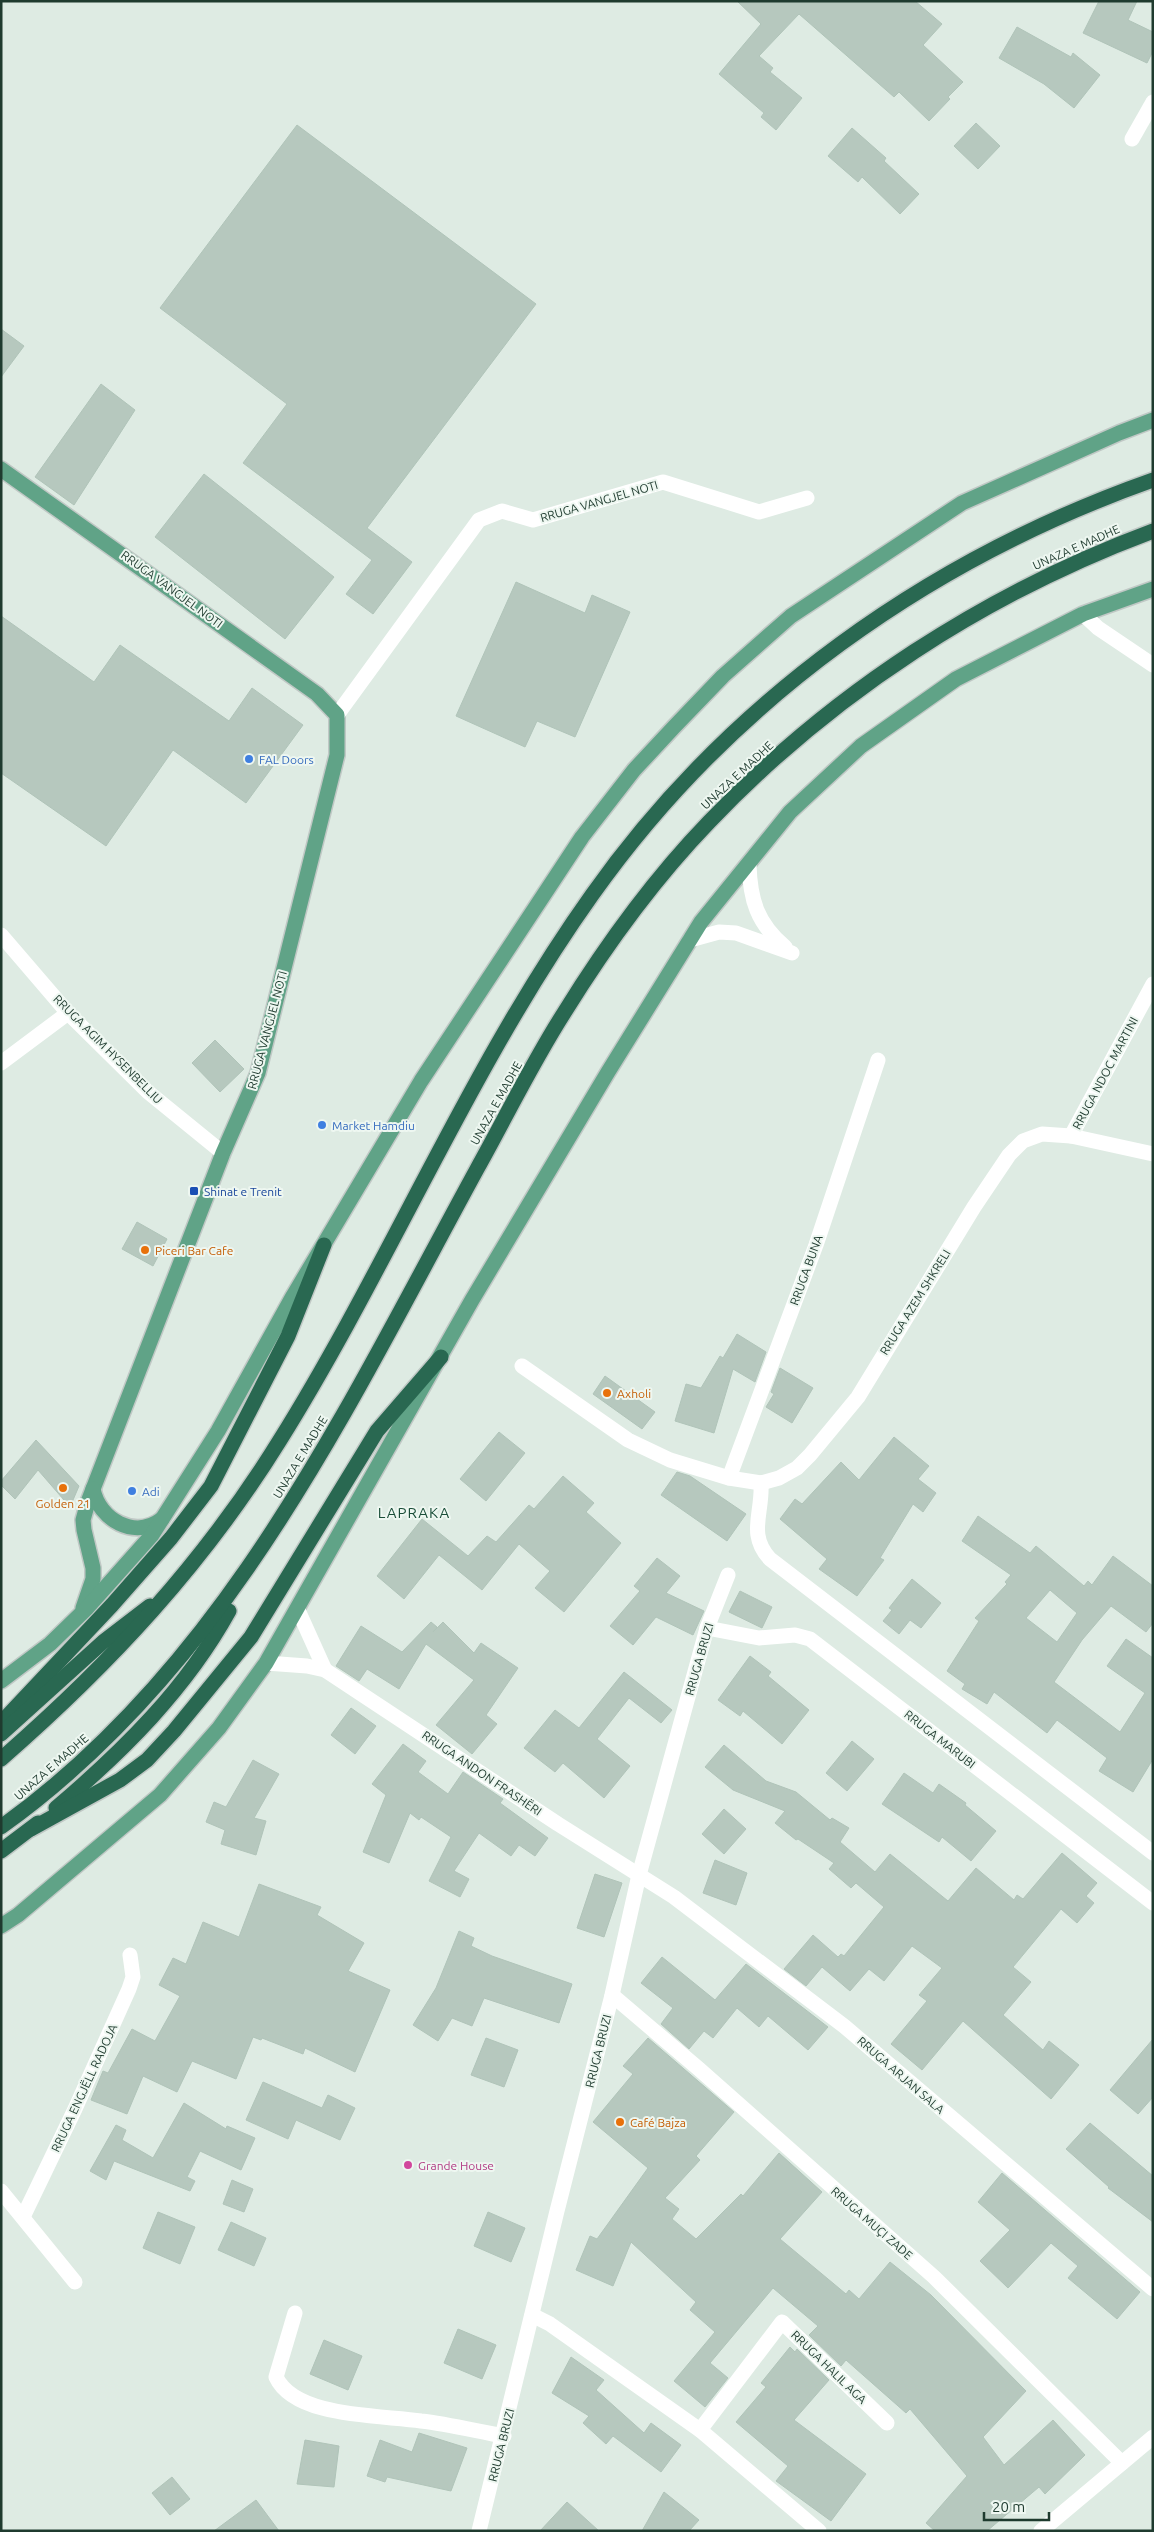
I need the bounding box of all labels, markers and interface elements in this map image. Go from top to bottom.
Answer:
street label: RRUGA VANGJEL NOTI [539,478,659,524]
street label: UNAZA E MADHE [1031,522,1122,572]
street label: RRUGA VANGJEL NOTI [119,548,225,630]
street label: UNAZA E MADHE [698,738,776,812]
marker: FAL Doors [243,753,255,765]
place label: FAL Doors [259,753,314,766]
street label: RRUGA VANGJEL NOTI [245,969,289,1091]
street label: RRUGA AGIM HYSENBELLIU [51,992,165,1106]
street label: RRUGA NDOC MARTINI [1070,1015,1140,1131]
street label: UNAZA E MADHE [468,1059,525,1147]
marker: Market Hamdiu [316,1119,328,1131]
place label: Market Hamdiu [332,1119,415,1132]
marker: Shinat e Trenit [188,1185,200,1197]
place label: Shinat e Trenit [204,1185,282,1198]
street label: RRUGA BUNA [787,1233,825,1307]
marker: Piceri Bar Cafe [139,1244,151,1256]
place label: Piceri Bar Cafe [155,1244,233,1257]
street label: RRUGA AZEM SHKRELI [877,1247,953,1357]
marker: Axholi [601,1387,613,1399]
place label: Axholi [617,1387,651,1400]
street label: UNAZA E MADHE [270,1413,330,1500]
marker: Golden 21 [57,1482,69,1494]
marker: Adi [126,1485,138,1497]
place label: Adi [142,1485,160,1498]
place label: Golden 21 [36,1497,90,1510]
district label: LAPRAKA [378,1504,450,1521]
street label: RRUGA BRUZI [682,1621,716,1697]
street label: RRUGA MARUBI [902,1707,978,1771]
street label: RRUGA ANDON FRASHËRI [420,1728,544,1818]
street label: UNAZA E MADHE [11,1731,91,1803]
street label: RRUGA BRUZI [583,2013,613,2089]
street label: RRUGA ENGJËLL RADOJA [49,2022,119,2154]
street label: RRUGA ARJAN SALA [855,2034,947,2116]
marker: Café Bajza [614,2116,626,2128]
place label: Café Bajza [630,2116,686,2129]
marker: Grande House [402,2159,414,2171]
place label: Grande House [418,2159,494,2172]
street label: RRUGA MUÇI ZADE [829,2184,916,2262]
street label: RRUGA HALIL AGA [789,2328,869,2406]
street label: RRUGA BRUZI [486,2407,516,2483]
scale bar [984,2490,1049,2522]
text: 20 m [992,2498,1025,2515]

